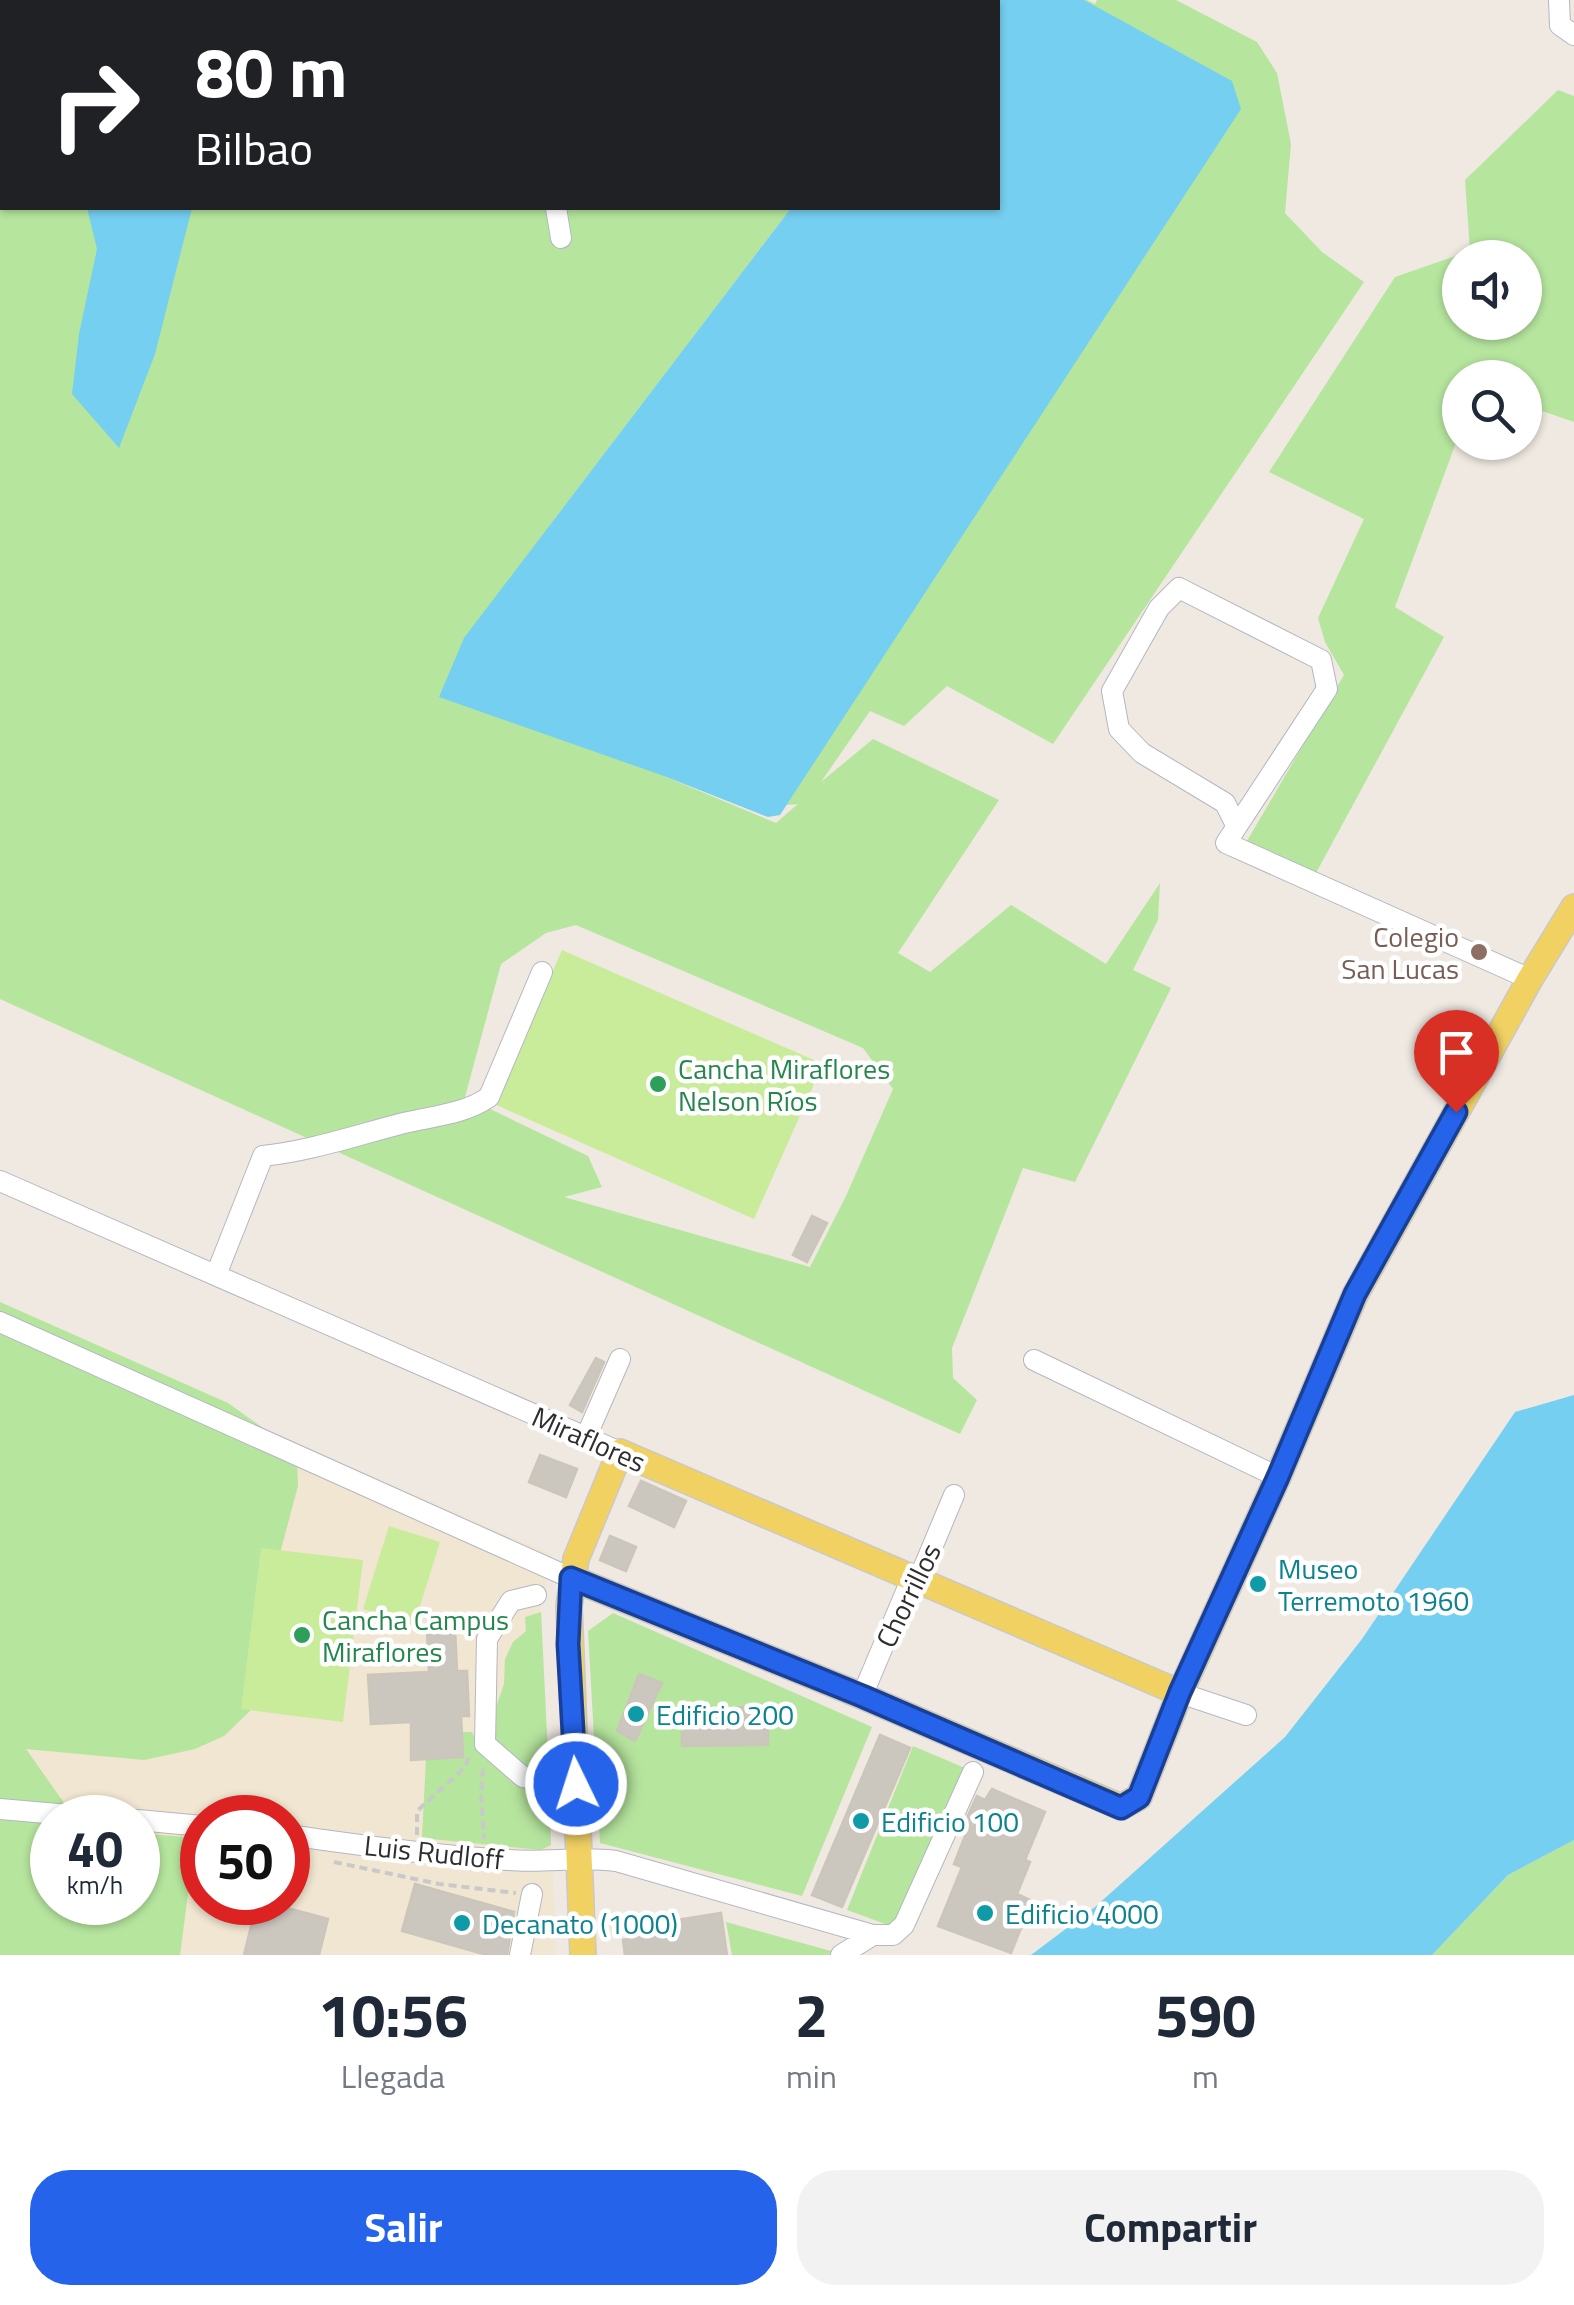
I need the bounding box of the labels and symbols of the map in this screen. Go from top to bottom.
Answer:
place label: Colegio San Lucas [1341,915,1459,990]
marker: Colegio San Lucas [1468,941,1490,963]
pin [1414,1010,1499,1113]
place label: Cancha Miraflores Nelson Ríos [678,1047,890,1122]
marker: Cancha Miraflores Nelson Ríos [647,1073,669,1095]
street label: Miraflores [525,1395,653,1483]
street label: Chorrillos [864,1536,952,1654]
place label: Museo Terremoto 1960 [1278,1547,1469,1622]
marker: Museo Terremoto 1960 [1247,1573,1269,1595]
place label: Cancha Campus Miraflores [322,1598,509,1673]
marker: Cancha Campus Miraflores [291,1624,313,1646]
place label: Edificio 200 [656,1693,794,1736]
marker: Edificio 200 [625,1703,647,1725]
position arrow [524,1732,628,1836]
speed limit sign: 50 [180,1795,310,1925]
place label: Edificio 100 [881,1800,1019,1843]
marker: Edificio 100 [850,1810,872,1832]
street label: Luis Rudloff [362,1823,507,1881]
place label: Edificio 4000 [1005,1892,1159,1935]
place label: Decanato (1000) [482,1902,678,1945]
marker: Edificio 4000 [974,1902,996,1924]
marker: Decanato (1000) [451,1912,473,1934]

